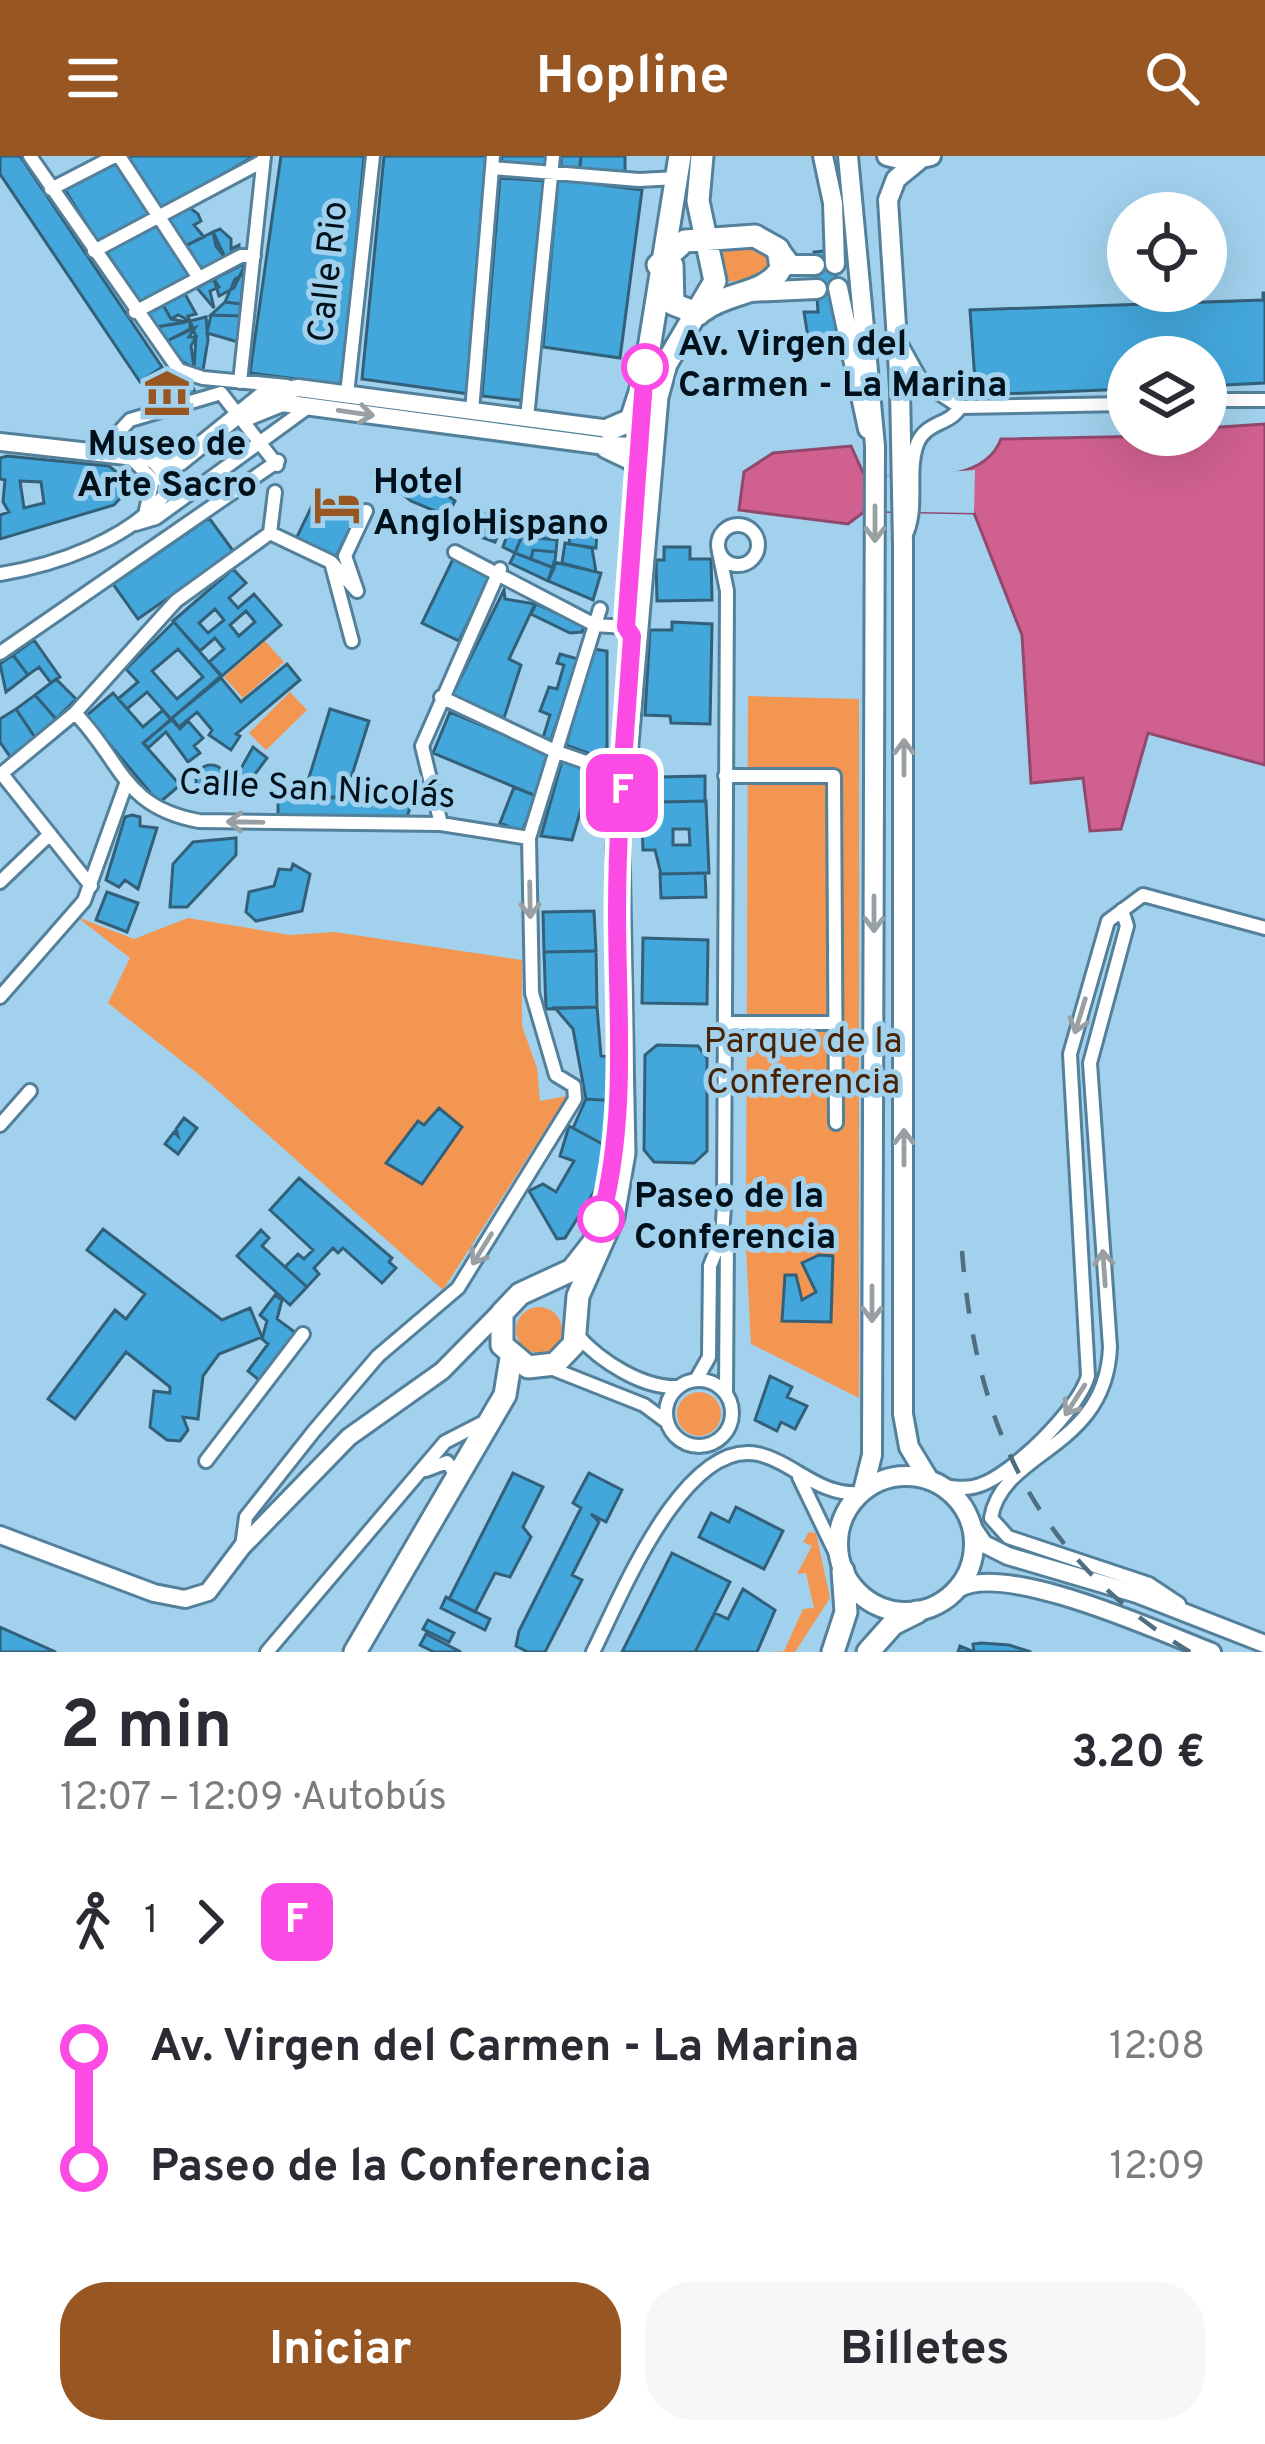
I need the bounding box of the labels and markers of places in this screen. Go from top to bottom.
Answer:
place label: Av. Virgen del Carmen - La Marina [678,323,1007,410]
marker: Av. Virgen del Carmen - La Marina [623,345,667,389]
museum icon: Museo de Arte Sacro [142,368,192,418]
place label: Museo de Arte Sacro [77,423,257,510]
place label: Hotel AngloHispano [373,461,609,548]
hotel icon: Hotel AngloHispano [312,480,362,530]
place label: Paseo de la Conferencia [634,1175,836,1262]
marker: Paseo de la Conferencia [579,1197,623,1241]

